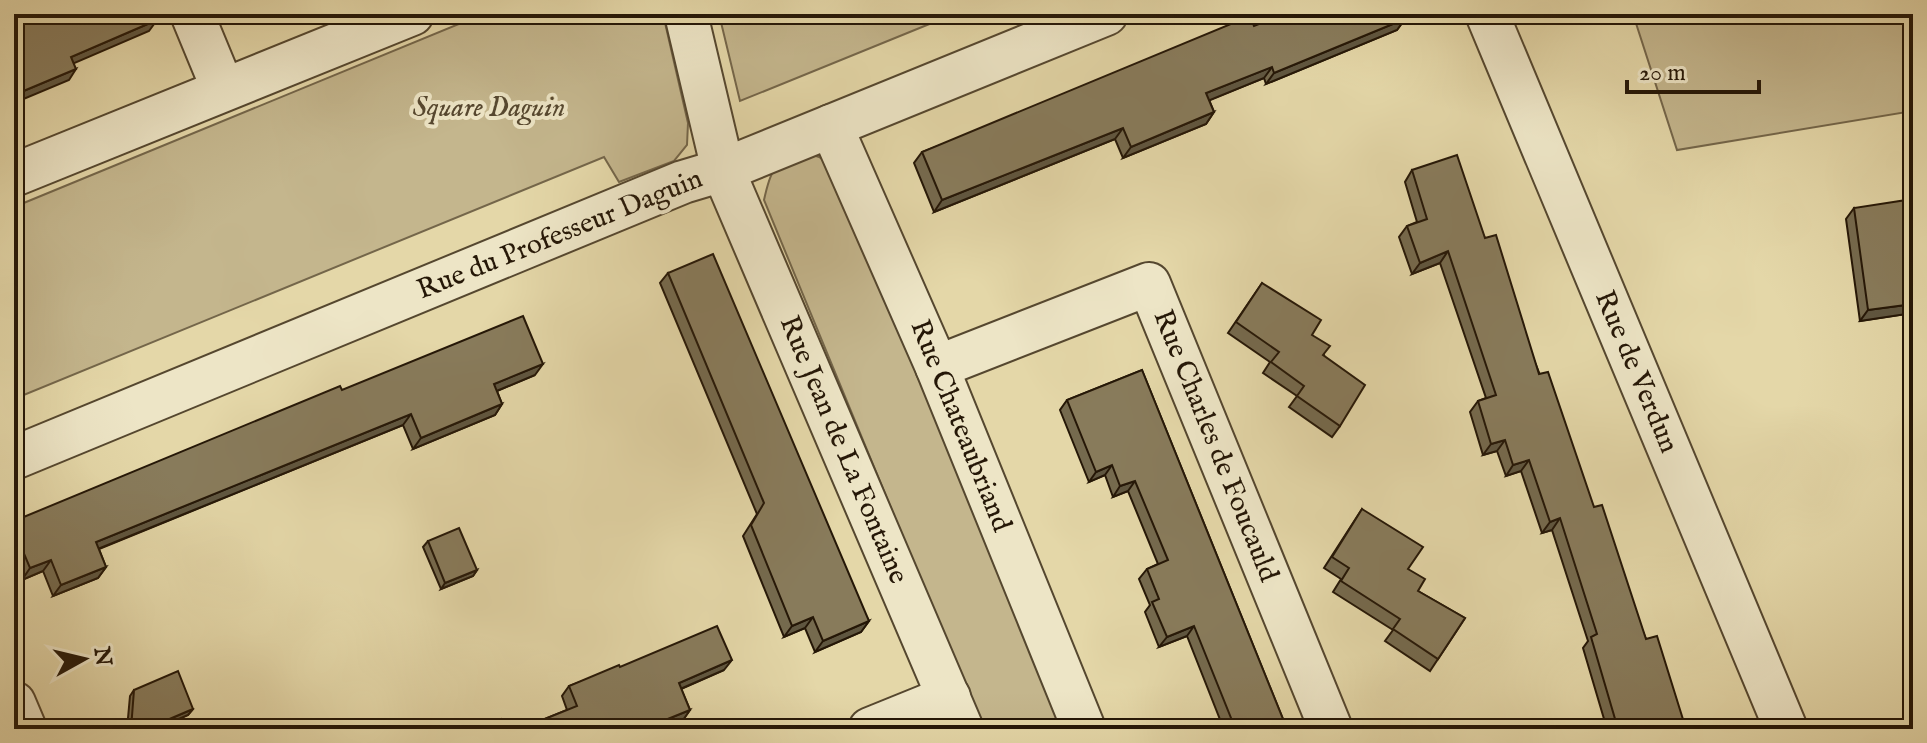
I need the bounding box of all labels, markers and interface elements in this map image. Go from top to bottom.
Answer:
scale bar [1627,44,1759,94]
text: 20 m [1639,58,1686,89]
park label: Square Daguin [413,91,565,126]
street label: Rue du Professeur Daguin [412,162,708,308]
street label: Rue de Verdun [1586,286,1686,459]
street label: Rue Charles de Foucauld [1144,305,1286,587]
street label: Rue Jean de La Fontaine [771,311,915,589]
street label: Rue Chateaubriand [902,315,1018,537]
north arrow [44,619,124,699]
text: N [86,644,117,668]

